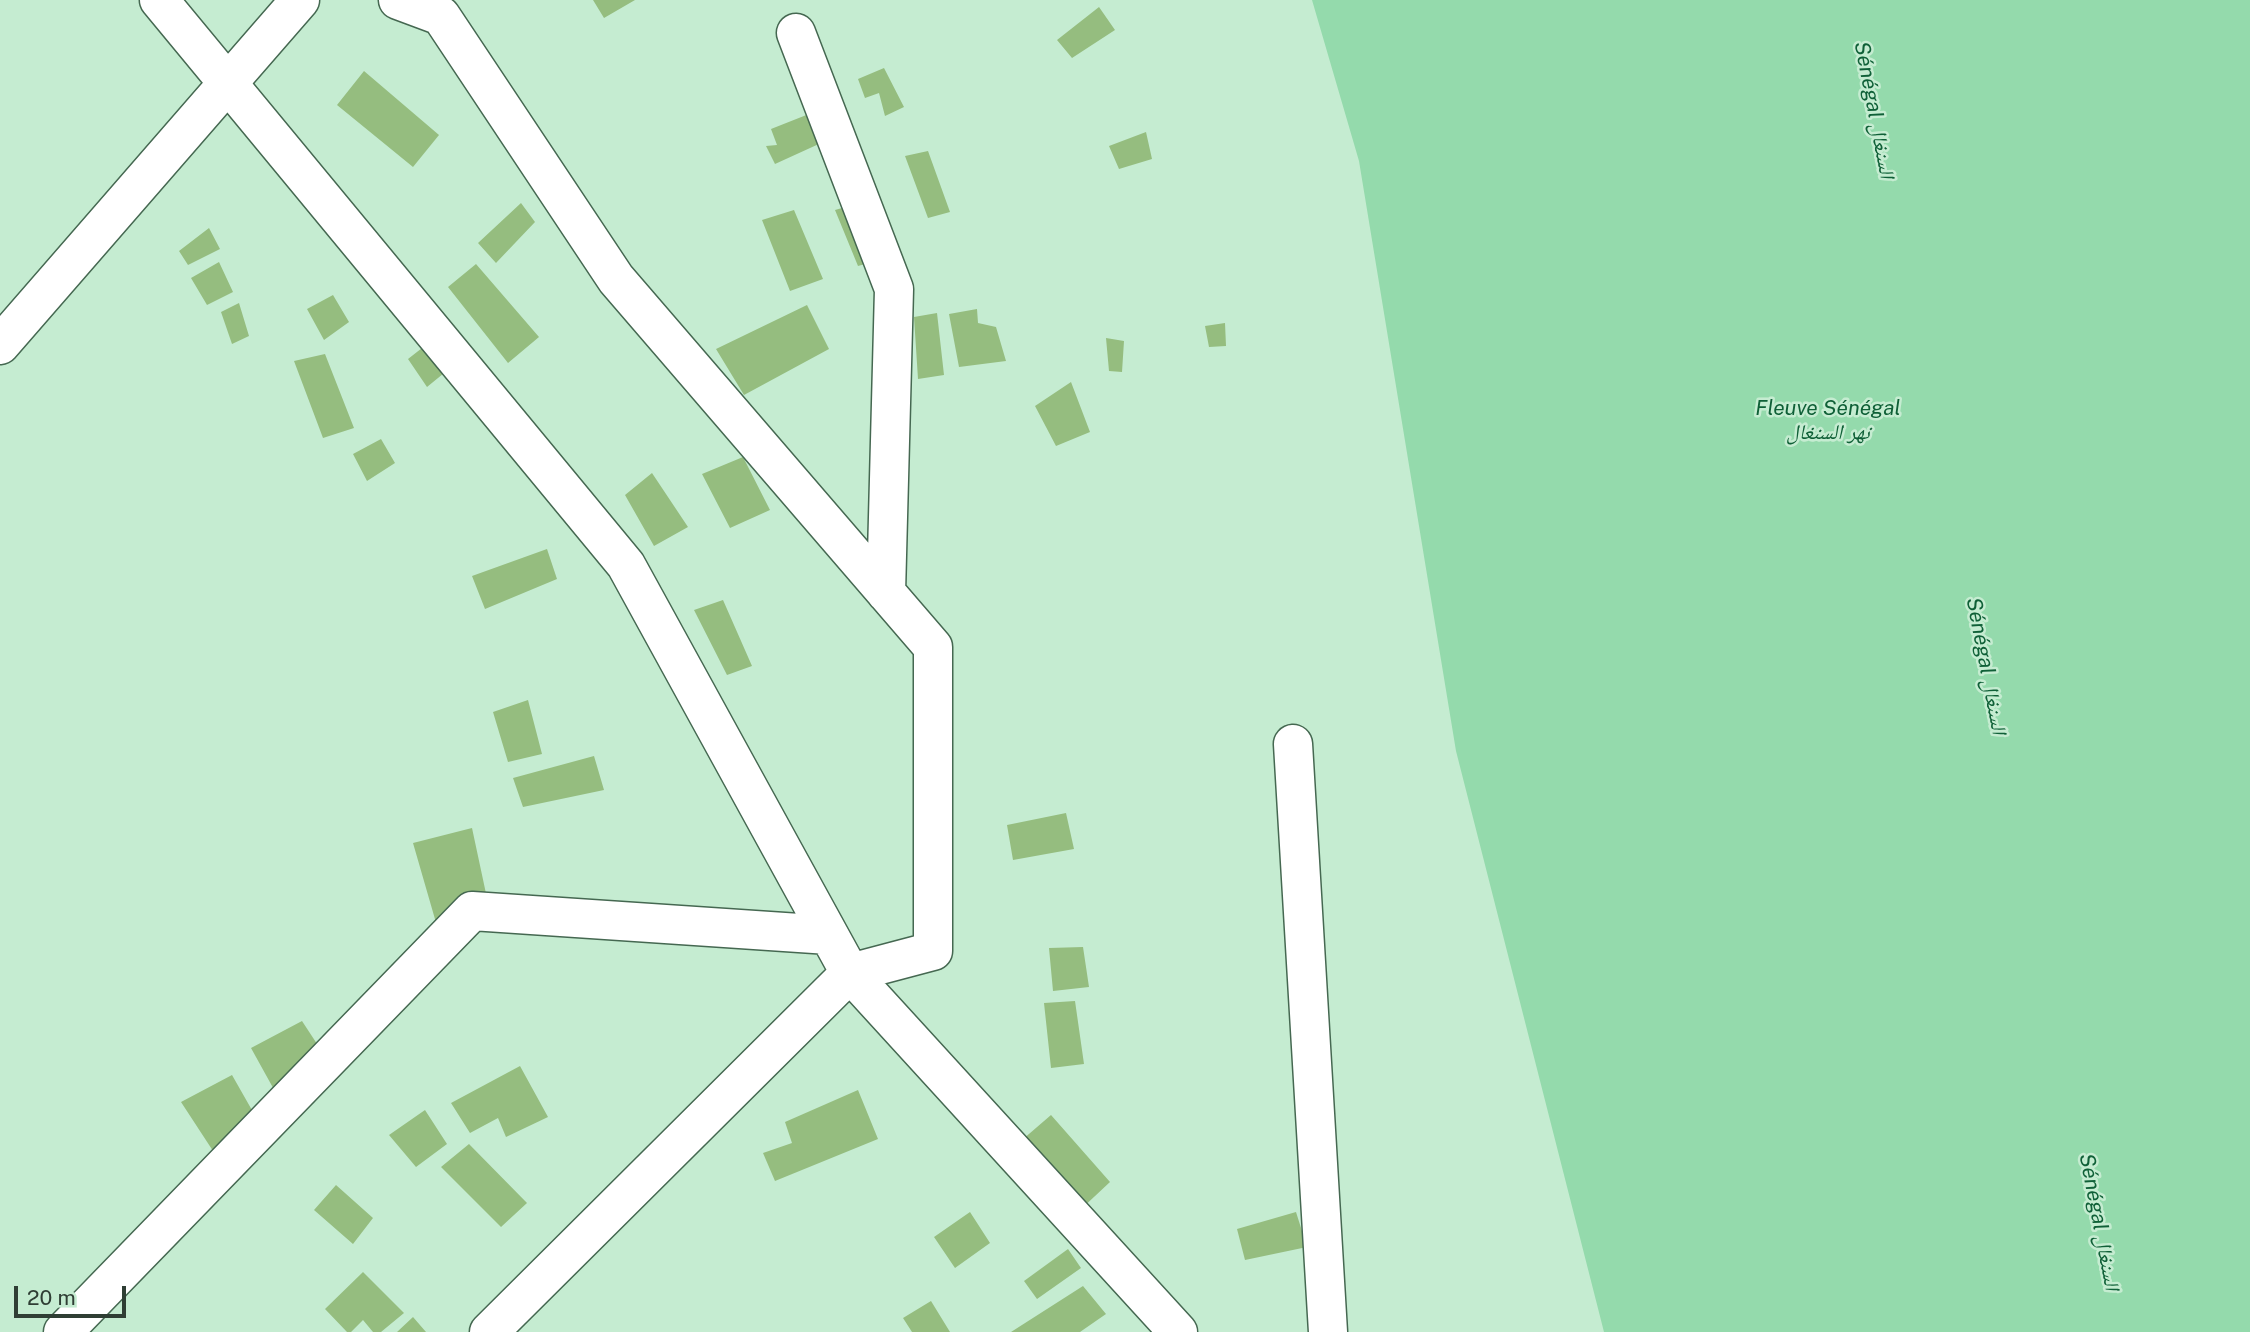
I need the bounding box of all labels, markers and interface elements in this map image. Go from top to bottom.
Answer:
water label: Sénégal السنغال [1848,39,1900,181]
water label: Fleuve Sénégal نهر السنغال [1755,396,1901,446]
water label: Sénégal السنغال [1960,595,2012,737]
water label: Sénégal السنغال [2073,1151,2125,1293]
scale bar [18,1272,130,1316]
text: 20 m [27,1285,76,1310]

